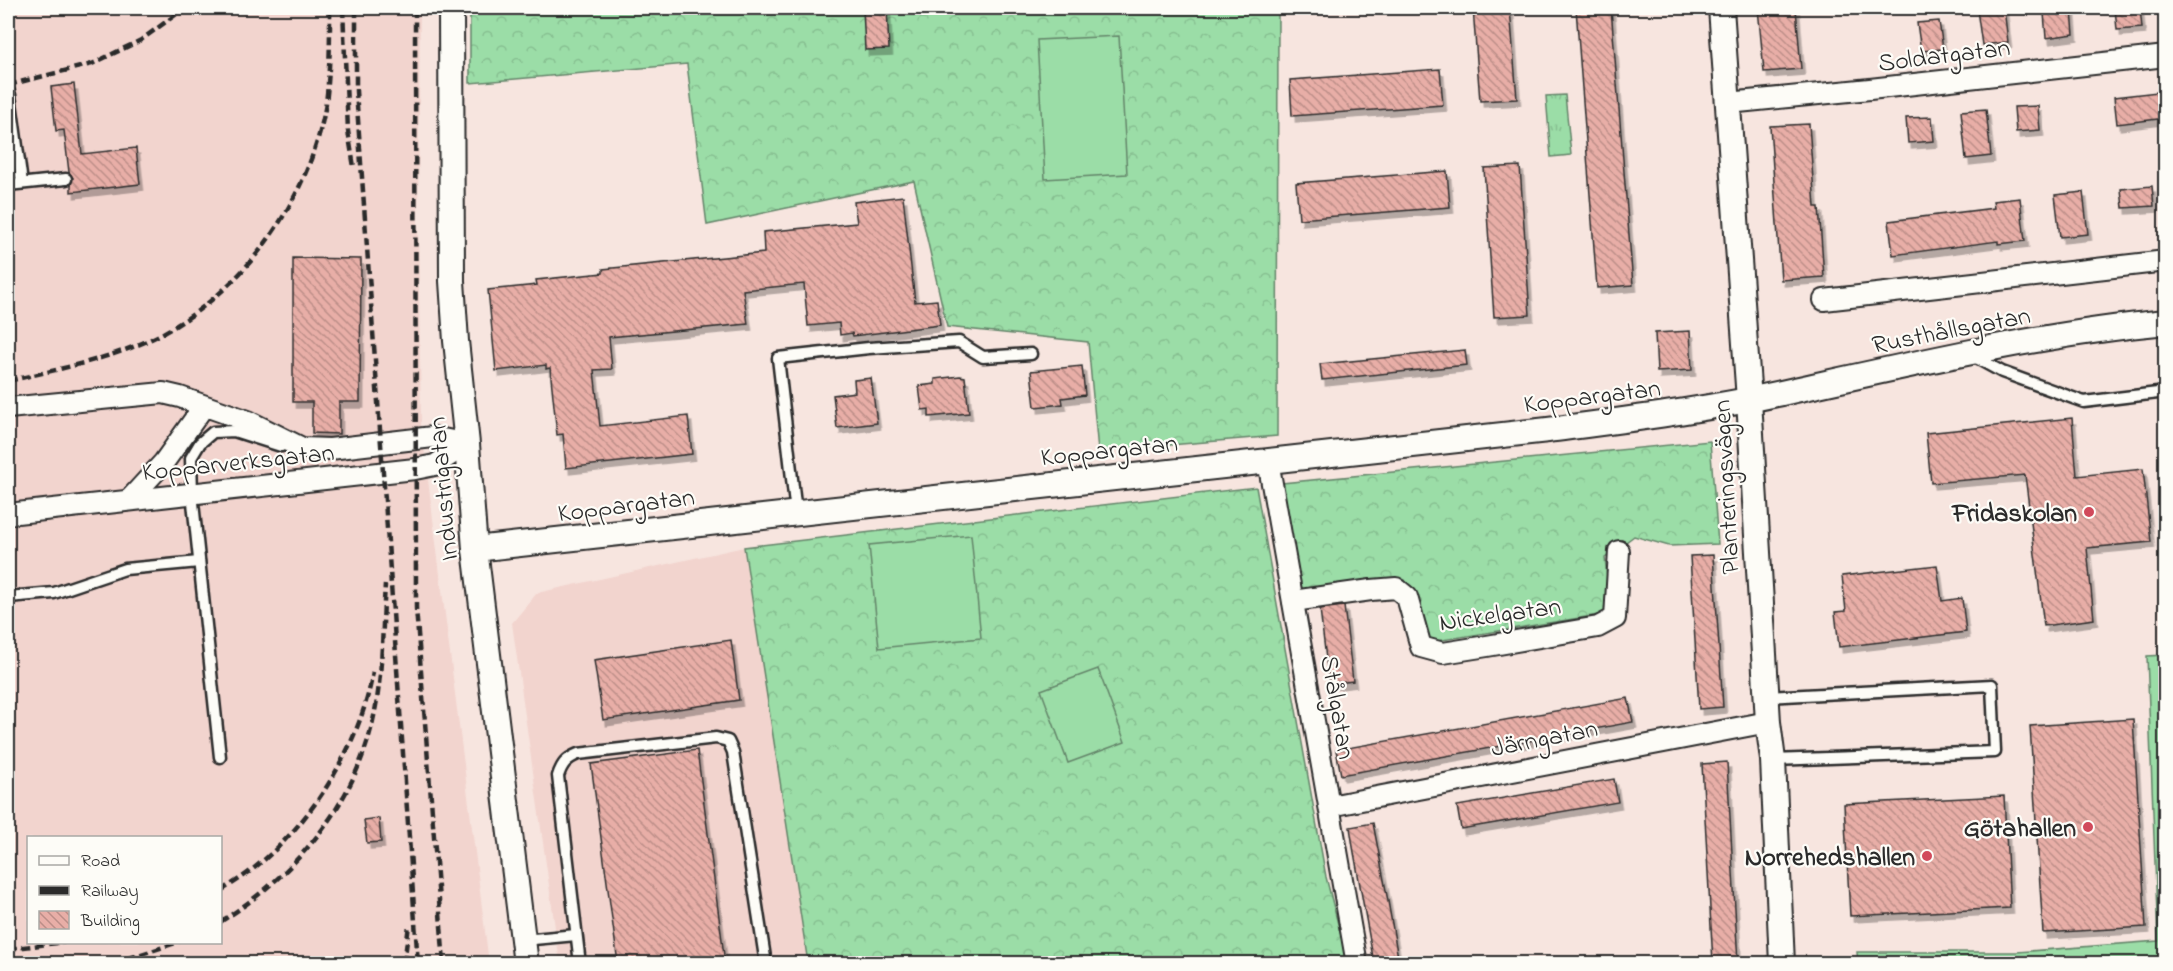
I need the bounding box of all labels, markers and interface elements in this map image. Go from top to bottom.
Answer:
street label: Soldatgatan [1876,30,2012,84]
street label: Rusthållsgatan [1869,298,2034,366]
street label: Koppargatan [1522,371,1663,425]
street label: Planteringsvägen [1704,398,1752,575]
street label: Industrigatan [420,415,470,562]
street label: Koppargatan [1039,426,1180,478]
street label: Kopparverksgatan [140,435,336,493]
street label: Koppargatan [556,480,697,534]
place label: Fridaskolan [1950,496,2077,534]
marker: Fridaskolan [2082,505,2096,519]
street label: Nickelgatan [1437,589,1564,643]
street label: Stålgatan [1308,652,1364,763]
street label: Järngatan [1488,711,1601,769]
place label: Götahallen [1964,811,2076,849]
marker: Götahallen [2081,820,2095,834]
legend [27,836,222,944]
place label: Norrehedshallen [1745,840,1915,878]
text: Road [81,849,120,875]
marker: Norrehedshallen [1920,849,1934,863]
text: Railway [81,879,138,905]
text: Building [80,909,140,936]

